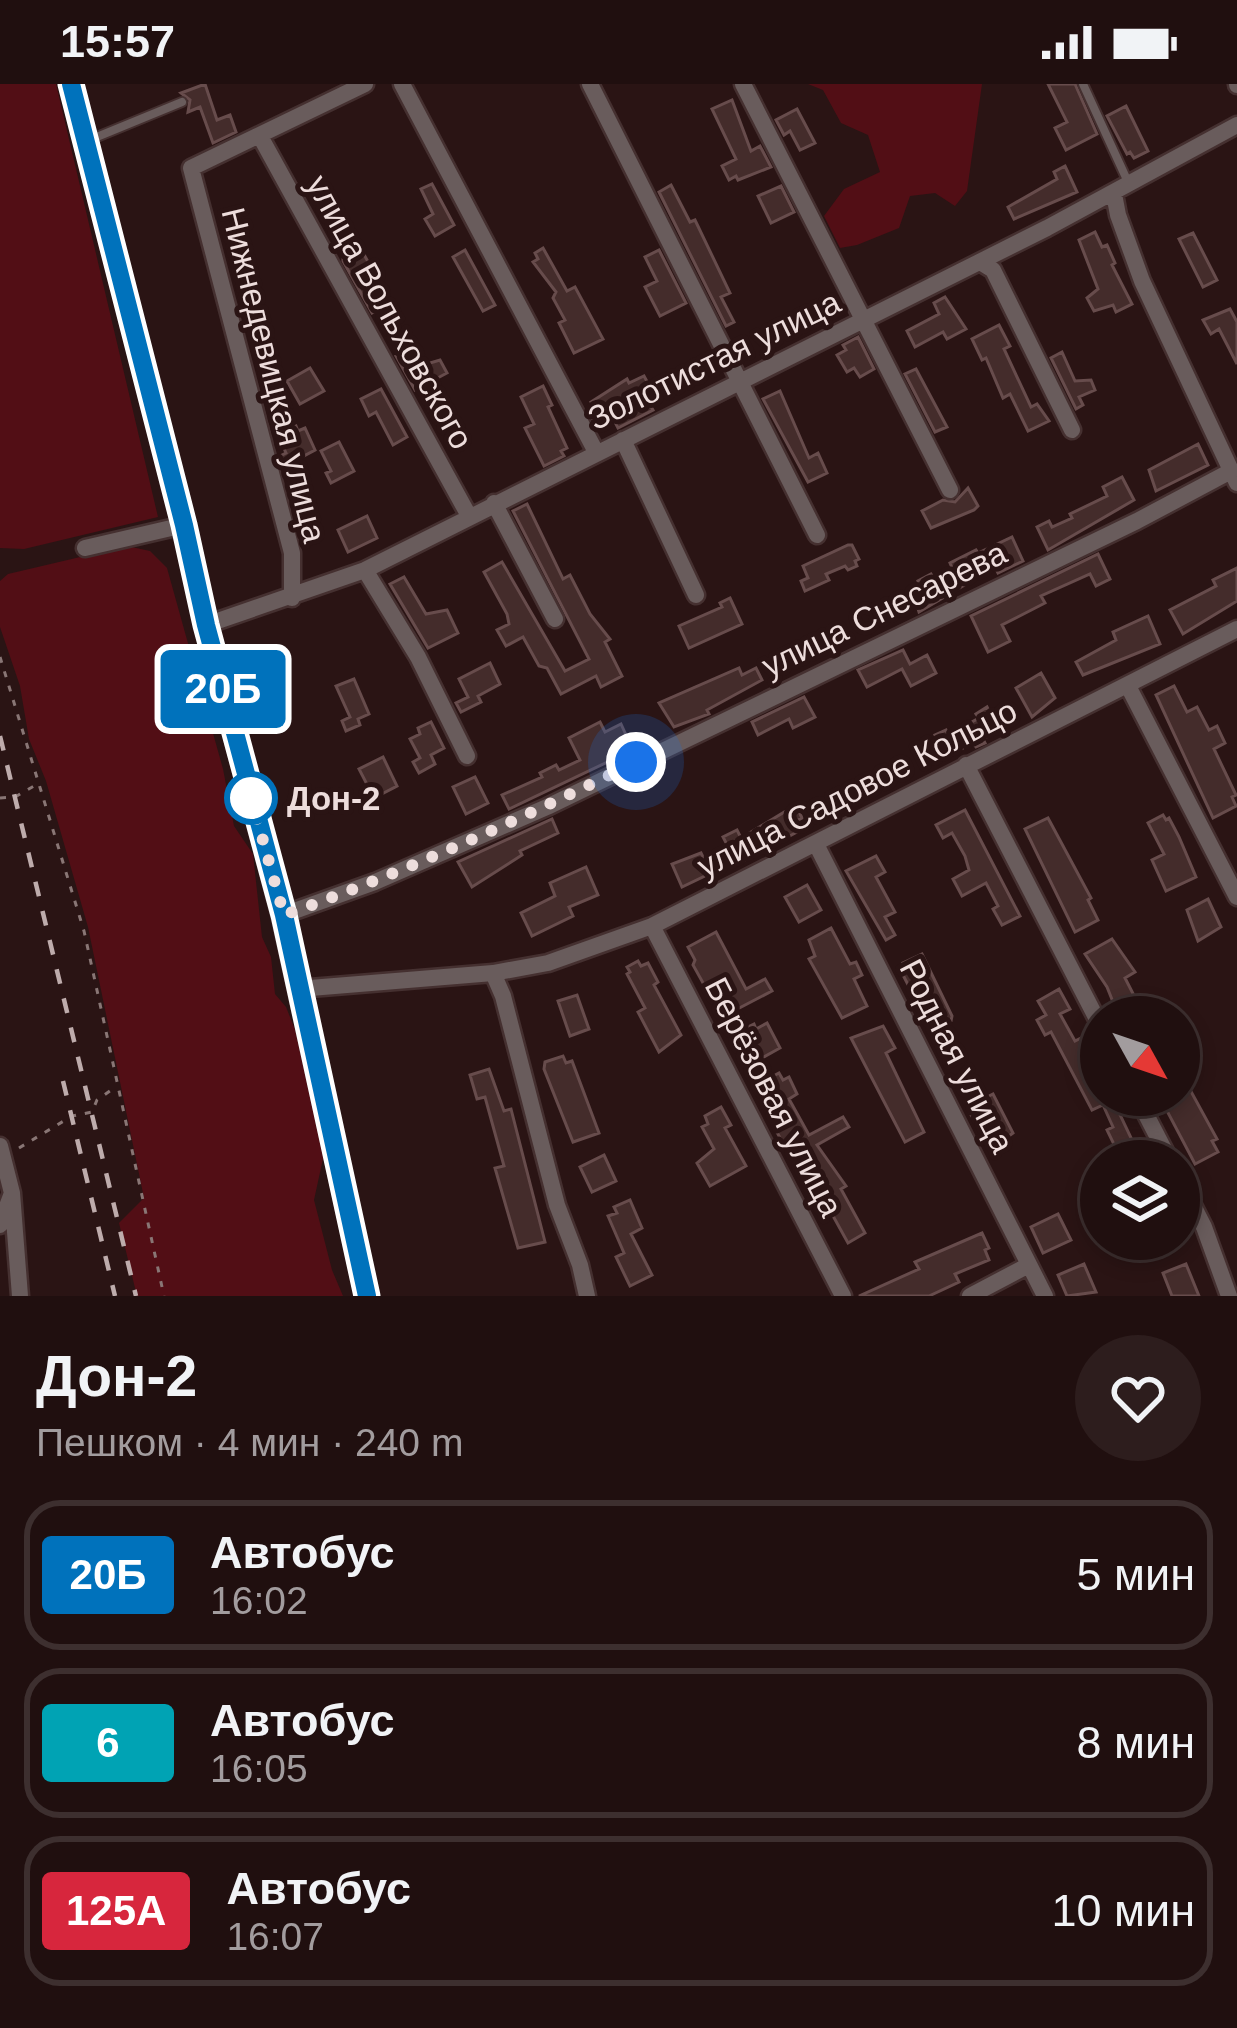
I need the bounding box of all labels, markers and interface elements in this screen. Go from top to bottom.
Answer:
text: 15:57 [60,16,175,67]
street label: улица Вольховского [299,169,481,455]
street label: Нижнедевицкая улица [214,204,334,547]
street label: Золотистая улица [582,283,847,437]
street label: улица Снесарева [756,533,1013,684]
line badge: 20Б [154,650,292,728]
text: 20Б [185,665,261,712]
street label: улица Садовое Кольцо [691,691,1023,885]
your location [606,732,666,792]
marker: Дон-2 [226,773,276,823]
place label: Дон-2 [287,780,380,817]
street label: Родная улица [892,953,1022,1159]
street label: Берёзовая улица [698,971,850,1223]
north arrow [1080,996,1200,1116]
map controls [1080,996,1200,1260]
button: layers [1080,1140,1200,1260]
button: heart [1075,1335,1201,1461]
text: Дон-2 [36,1344,197,1408]
text: Пешком · 4 мин · 240 m [36,1421,463,1464]
text: Автобус [210,1527,395,1578]
text: 5 мин [1077,1549,1195,1600]
text: 20Б [70,1551,146,1598]
text: 16:02 [210,1579,308,1622]
text: Автобус [210,1695,395,1746]
text: 8 мин [1077,1717,1195,1768]
text: 6 [96,1719,120,1766]
text: 16:05 [210,1747,308,1790]
text: Автобус [226,1863,411,1914]
text: 10 мин [1052,1885,1195,1936]
text: 125А [66,1887,166,1934]
text: 16:07 [226,1915,324,1958]

